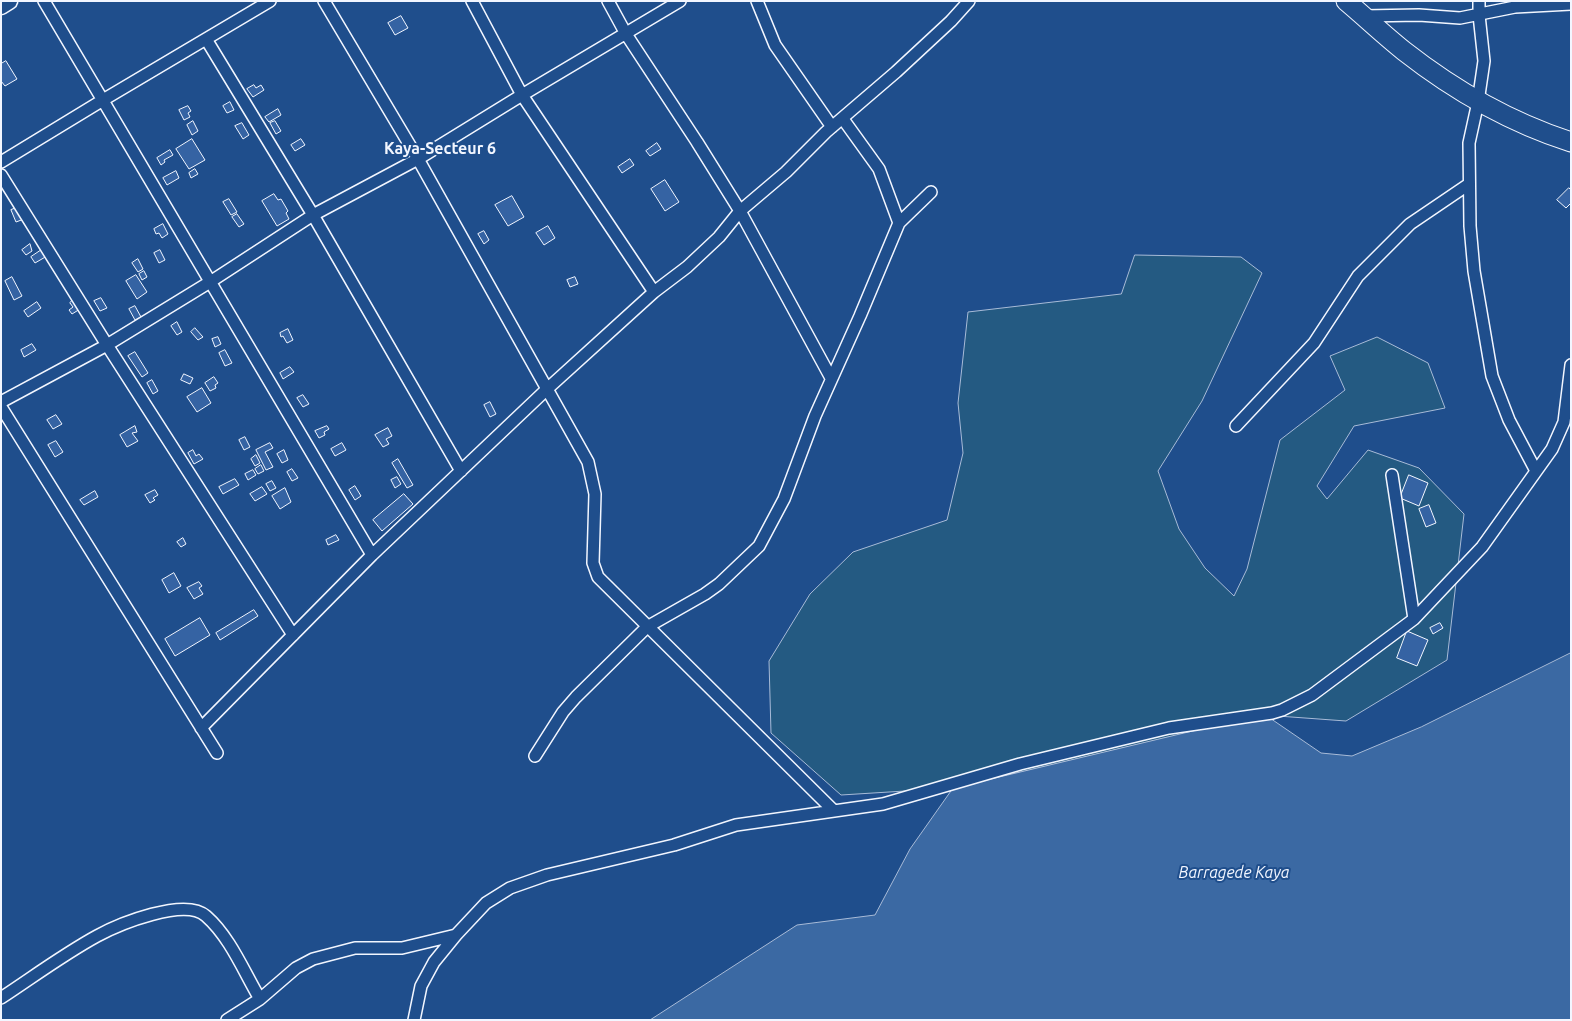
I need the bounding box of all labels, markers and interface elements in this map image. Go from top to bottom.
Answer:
district label: Kaya-Secteur 6 [384,139,496,159]
water label: Barragede Kaya [1179,863,1289,883]

